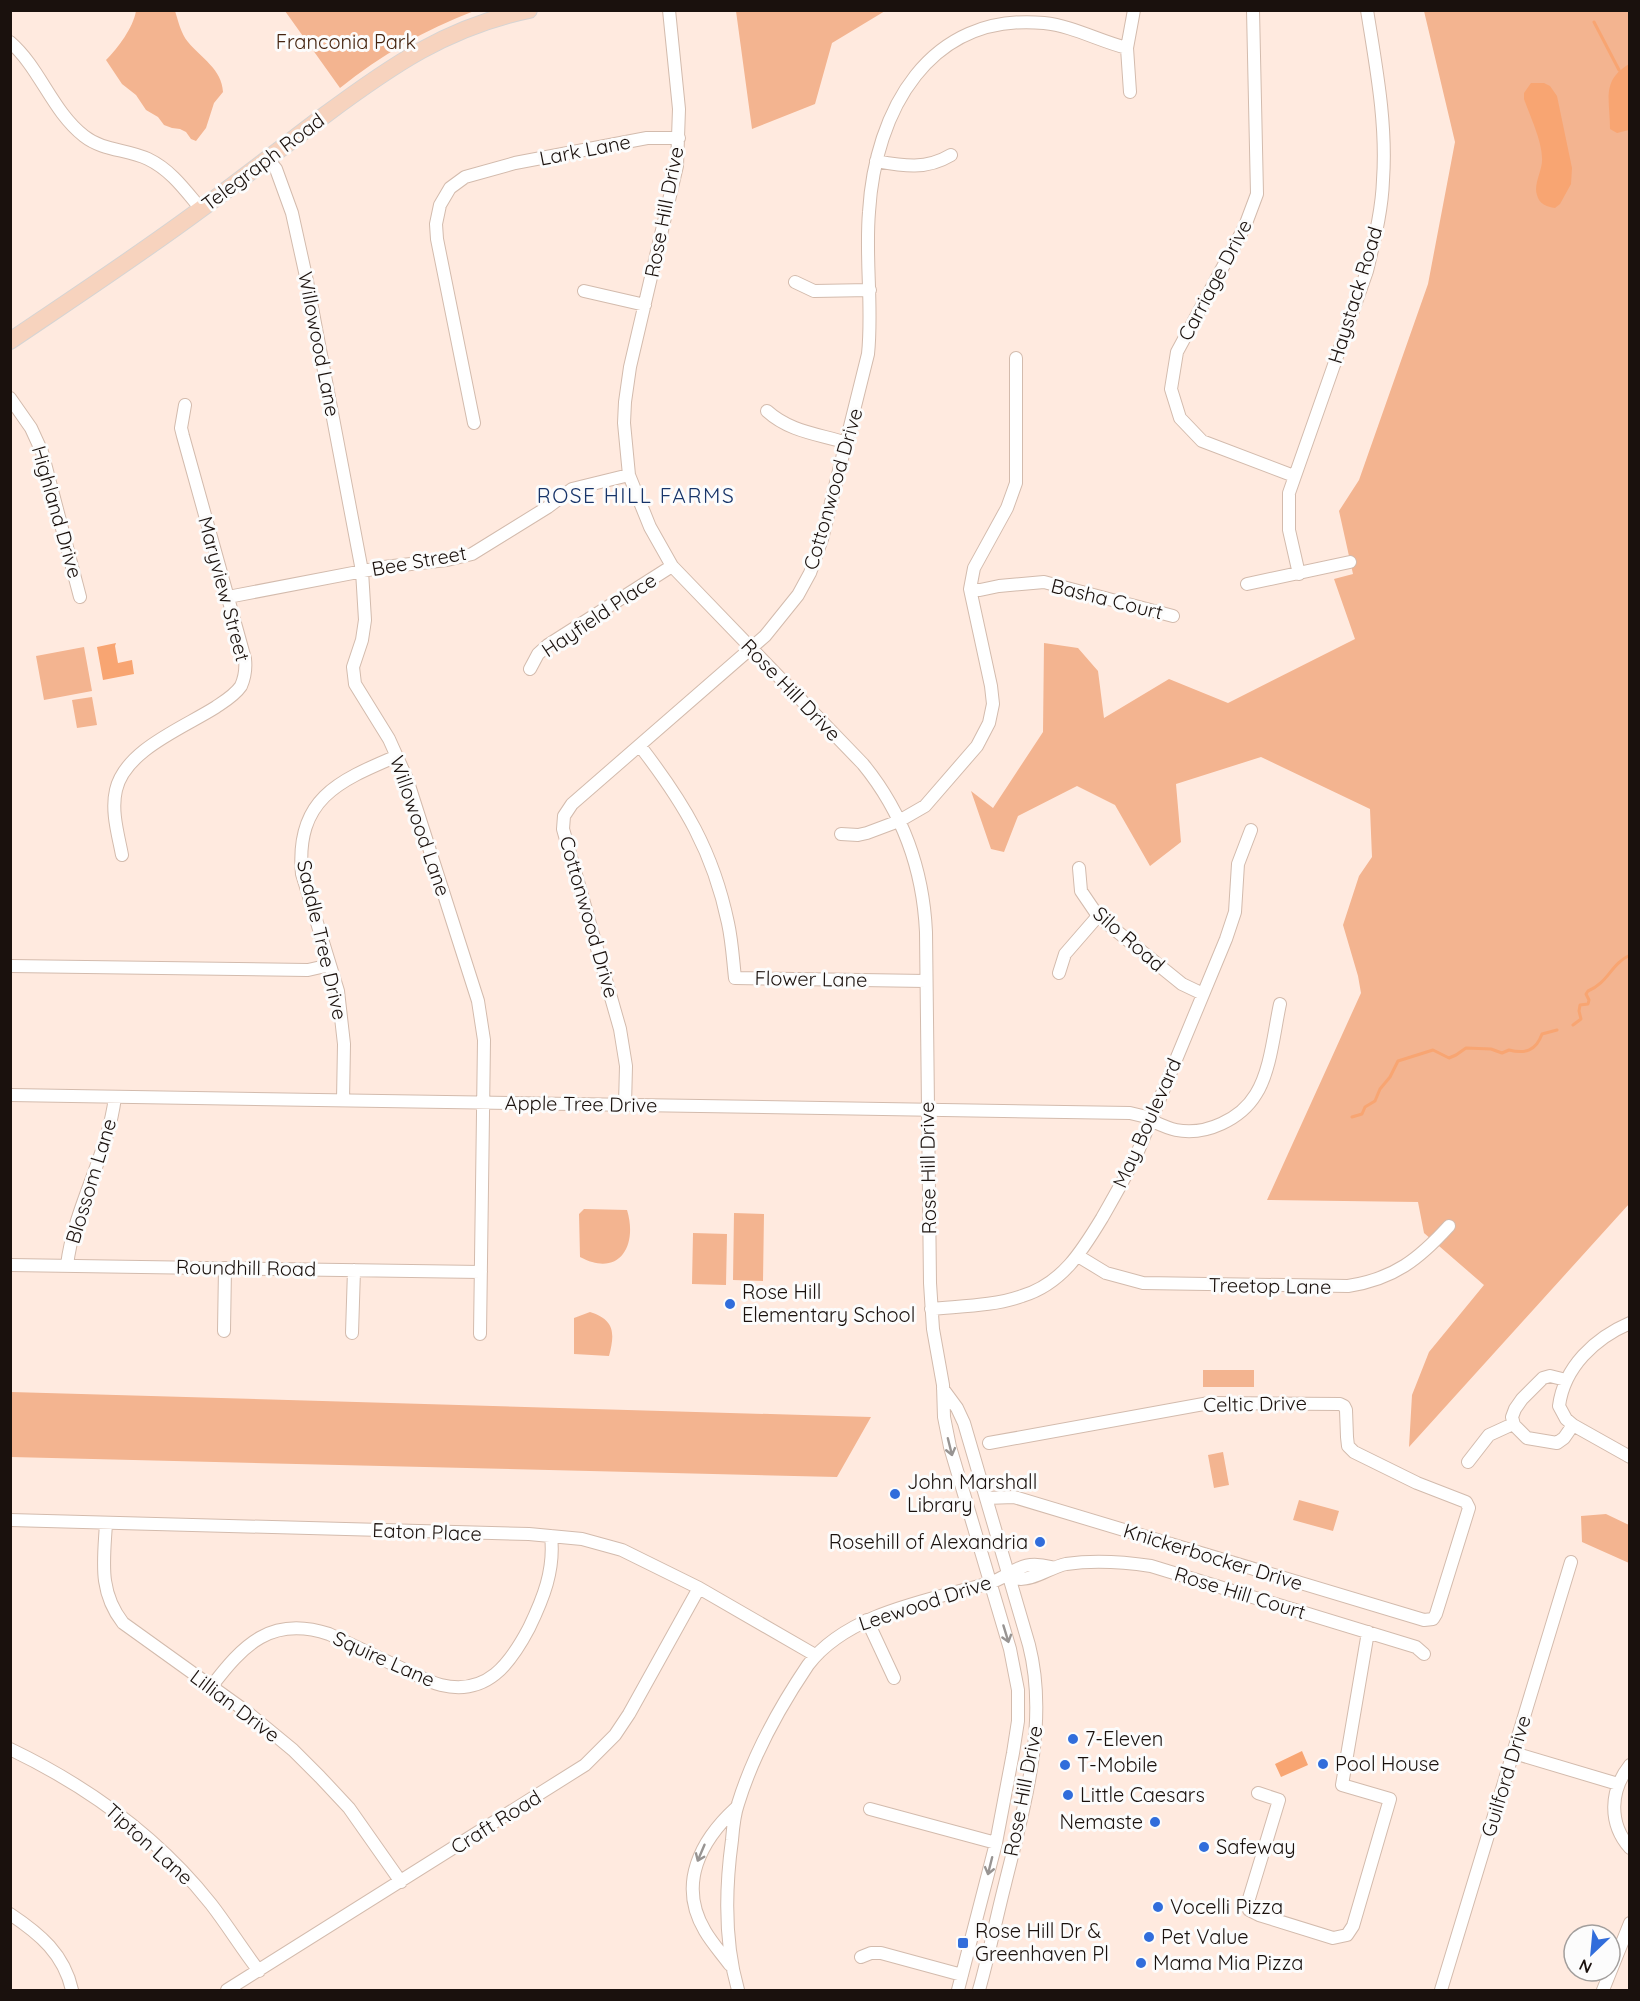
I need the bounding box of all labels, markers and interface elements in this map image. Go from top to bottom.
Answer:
park label: Franconia Park [276,29,416,54]
street label: Telegraph Road [196,107,329,216]
street label: Lark Lane [537,128,633,171]
street label: Rose Hill Drive [639,144,688,280]
street label: Carriage Drive [1172,215,1257,345]
street label: Haystack Road [1322,223,1387,366]
street label: Willowood Lane [293,269,346,418]
street label: Cottonwood Drive [797,405,868,573]
street label: Highland Drive [27,443,88,581]
district label: ROSE HILL FARMS [537,482,735,508]
street label: Maryview Street [193,514,256,664]
street label: Bee Street [370,540,468,581]
street label: Hayfield Place [537,567,661,662]
street label: Basha Court [1049,573,1166,625]
street label: Rose Hill Drive [736,633,847,746]
street label: Willowood Lane [385,752,456,899]
street label: Cottonwood Drive [554,833,625,1001]
street label: Saddle Tree Drive [292,858,353,1022]
street label: Silo Road [1088,901,1170,977]
street label: Flower Lane [754,965,868,992]
street label: May Boulevard [1107,1054,1186,1192]
street label: Apple Tree Drive [504,1090,658,1117]
street label: Rose Hill Drive [914,1101,941,1235]
street label: Blossom Lane [60,1115,121,1246]
street label: Roundhill Road [176,1254,316,1281]
street label: Treetop Lane [1208,1272,1332,1299]
place label: Rose Hill Elementary School [742,1279,915,1327]
marker: Rose Hill Elementary School [723,1297,737,1311]
street label: Celtic Drive [1203,1390,1307,1417]
one-way arrow [945,1437,957,1456]
place label: John Marshall Library [907,1469,1037,1517]
marker: John Marshall Library [888,1487,902,1501]
street label: Eaton Place [372,1517,482,1546]
street label: Knickerbocker Drive [1120,1517,1306,1596]
place label: Rosehill of Alexandria [829,1529,1028,1554]
marker: Rosehill of Alexandria [1033,1535,1047,1549]
street label: Rose Hill Court [1172,1561,1309,1624]
street label: Leewood Drive [855,1569,994,1636]
one-way arrow [1001,1624,1012,1643]
street label: Squire Lane [329,1625,439,1692]
street label: Lillian Drive [186,1664,285,1747]
street label: Guilford Drive [1475,1712,1536,1840]
street label: Rose Hill Drive [998,1723,1047,1859]
place label: 7-Eleven [1085,1726,1163,1751]
marker: 7-Eleven [1066,1732,1080,1746]
place label: Pool House [1335,1751,1439,1776]
place label: T-Mobile [1077,1752,1158,1777]
marker: Pool House [1316,1757,1330,1771]
marker: T-Mobile [1058,1758,1072,1772]
place label: Little Caesars [1080,1782,1205,1807]
street label: Craft Road [446,1784,546,1859]
marker: Little Caesars [1061,1788,1075,1802]
street label: Tipton Lane [100,1798,199,1890]
place label: Nemaste [1059,1809,1143,1834]
marker: Nemaste [1148,1815,1162,1829]
place label: Safeway [1216,1834,1296,1859]
marker: Safeway [1197,1840,1211,1854]
one-way arrow [695,1843,706,1862]
one-way arrow [983,1856,995,1875]
place label: Vocelli Pizza [1170,1894,1283,1919]
marker: Vocelli Pizza [1151,1900,1165,1914]
place label: Rose Hill Dr & Greenhaven Pl [975,1918,1109,1966]
north arrow [1562,1923,1622,1983]
place label: Pet Value [1161,1924,1249,1949]
marker: Pet Value [1142,1930,1156,1944]
marker: Rose Hill Dr & Greenhaven Pl [956,1936,970,1950]
place label: Mama Mia Pizza [1153,1950,1303,1975]
text: N [1576,1955,1595,1978]
marker: Mama Mia Pizza [1134,1956,1148,1970]

